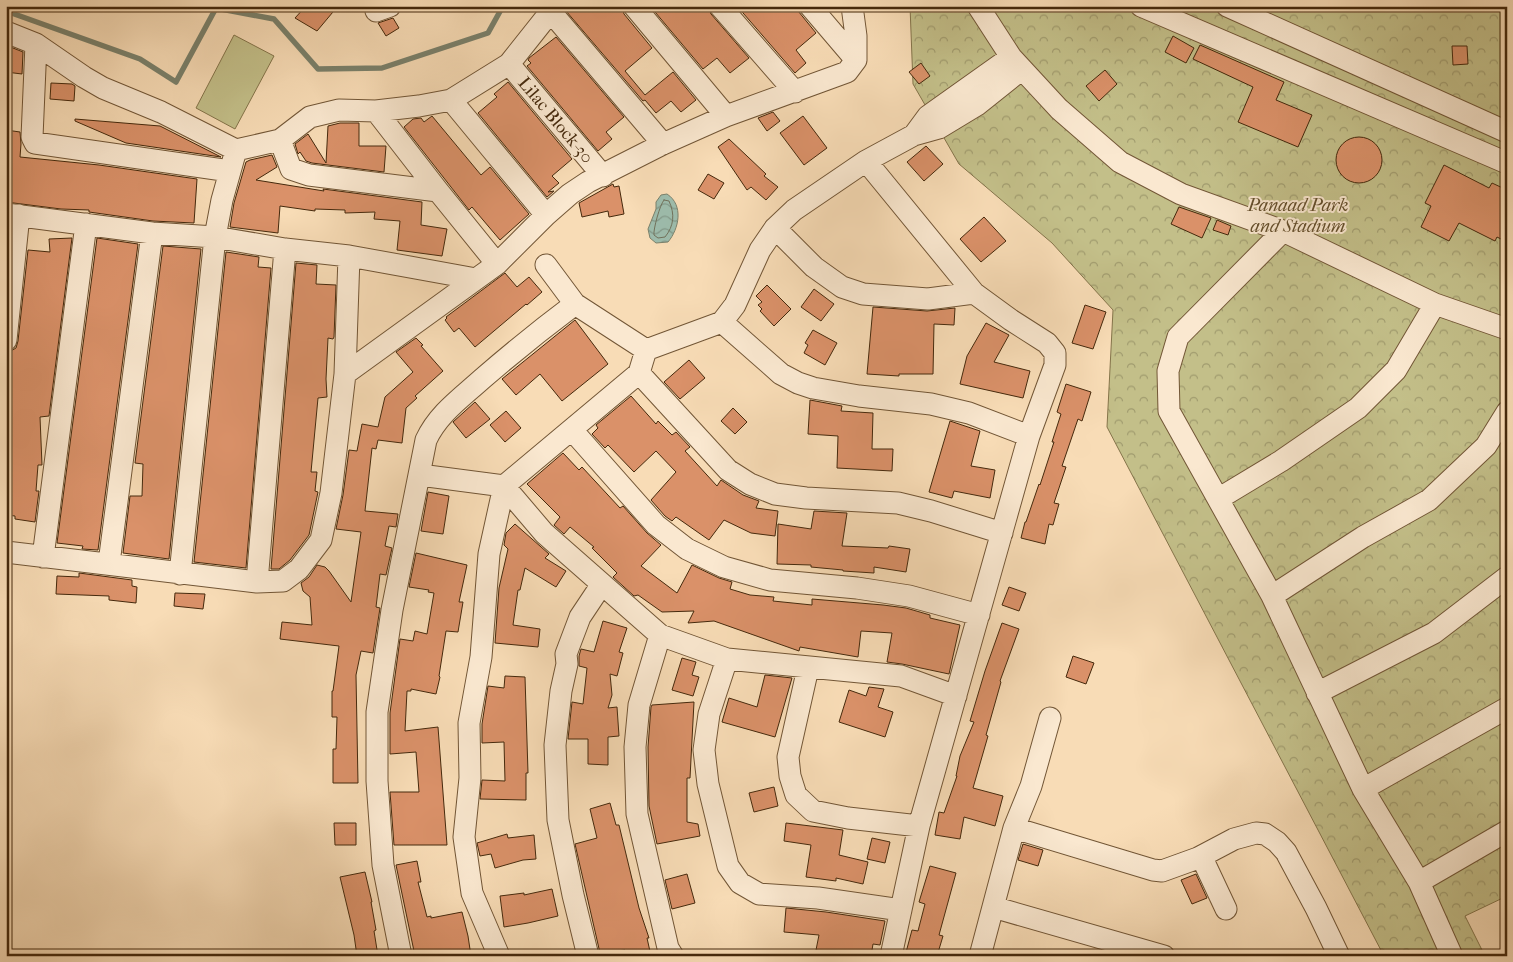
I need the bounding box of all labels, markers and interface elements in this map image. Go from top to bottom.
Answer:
street label: Lilac Block-30 [513,73,598,168]
park label: Panaad Park and Stadium [1246,195,1349,237]

